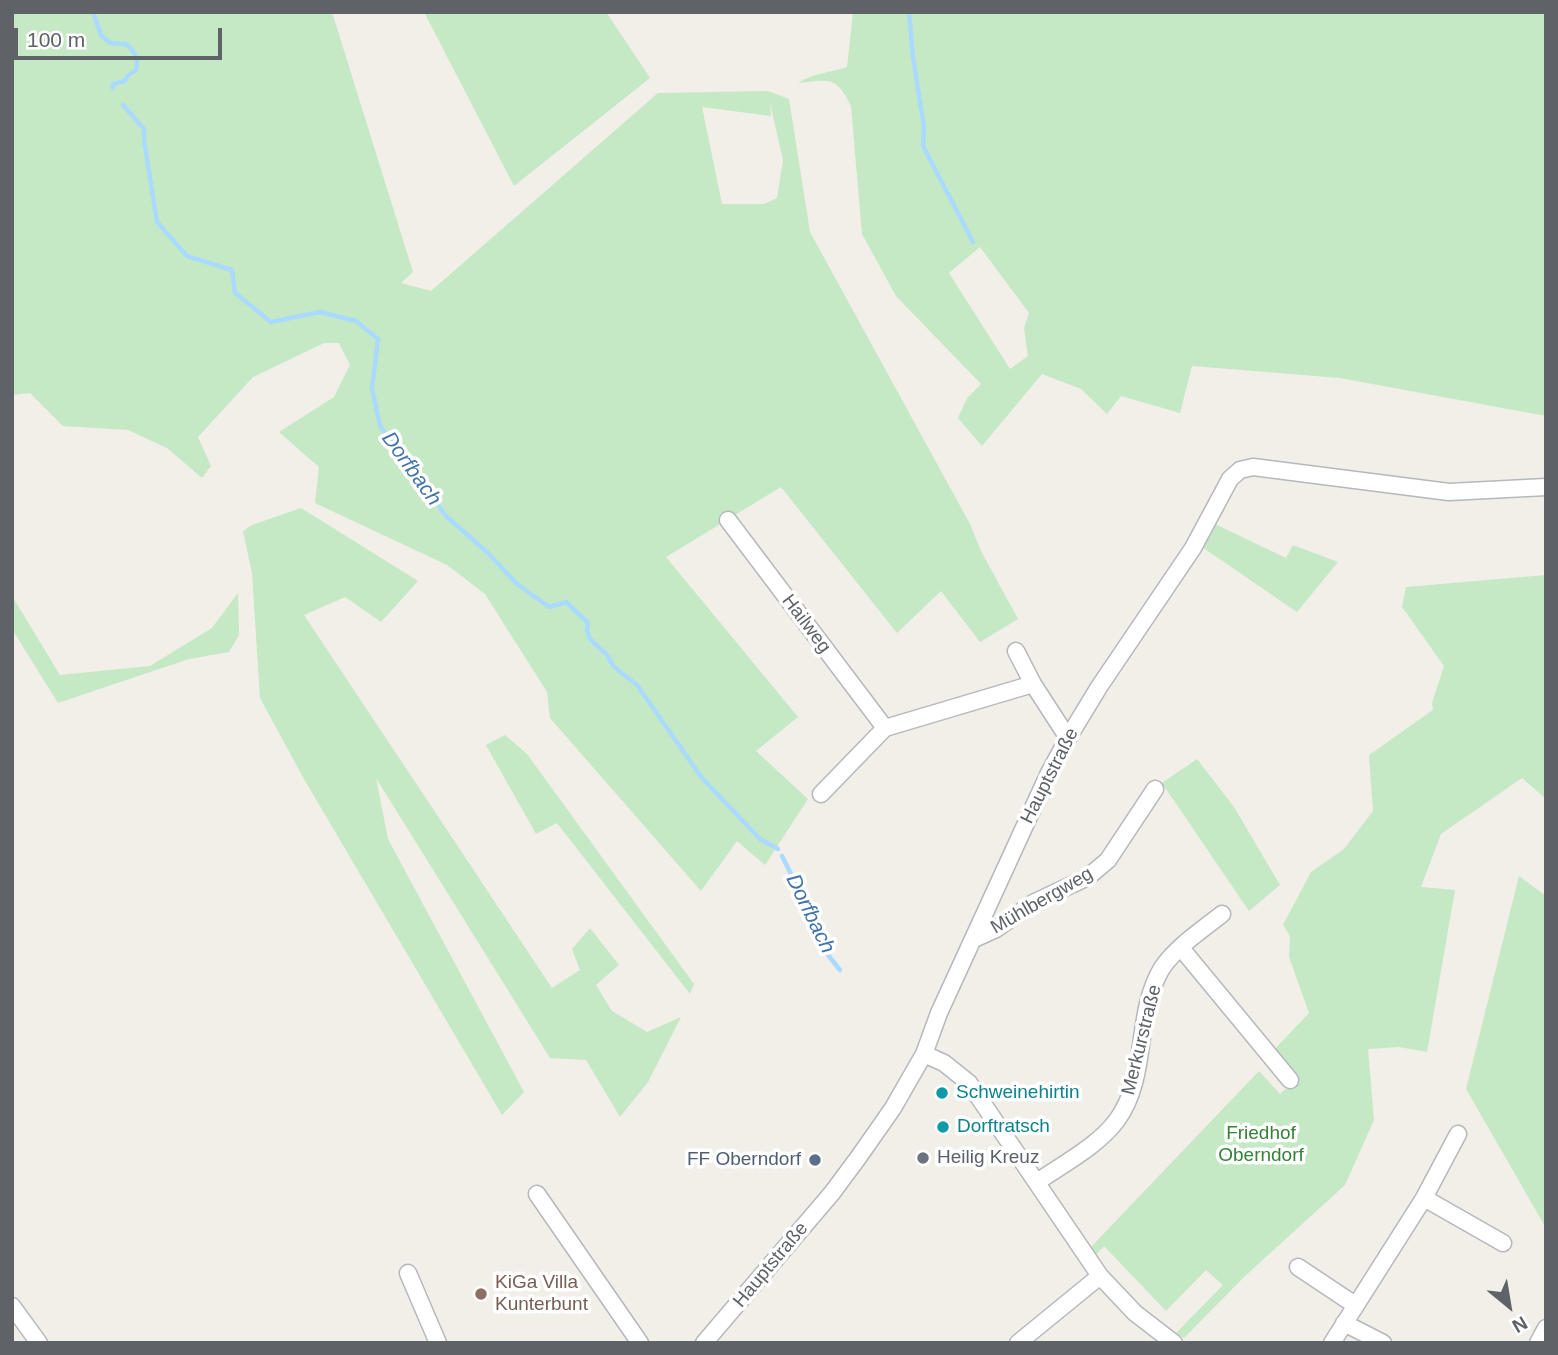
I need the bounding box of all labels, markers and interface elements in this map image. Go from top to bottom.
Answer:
scale bar [18,14,226,58]
text: 100 m [27,28,85,51]
water label: Dorfbach [376,427,446,511]
street label: Hailweg [777,590,835,658]
street label: Hauptstraße [1016,724,1084,828]
street label: Mühlbergweg [987,863,1097,939]
water label: Dorfbach [780,870,840,958]
street label: Merkurstraße [1117,982,1167,1098]
place label: Schweinehirtin [956,1082,1080,1104]
marker: Schweinehirtin [934,1085,950,1101]
place label: Dorftratsch [957,1116,1050,1138]
marker: Dorftratsch [935,1119,951,1135]
park label: Friedhof Oberndorf [1218,1123,1304,1167]
place label: Heilig Kreuz [937,1147,1039,1169]
place label: FF Oberndorf [687,1149,801,1171]
marker: Heilig Kreuz [915,1150,931,1166]
marker: FF Oberndorf [807,1152,823,1168]
street label: Hauptstraße [729,1218,813,1312]
north arrow [1474,1271,1544,1341]
place label: KiGa Villa Kunterbunt [495,1272,588,1316]
marker: KiGa Villa Kunterbunt [473,1286,489,1302]
text: N [1509,1312,1531,1337]

